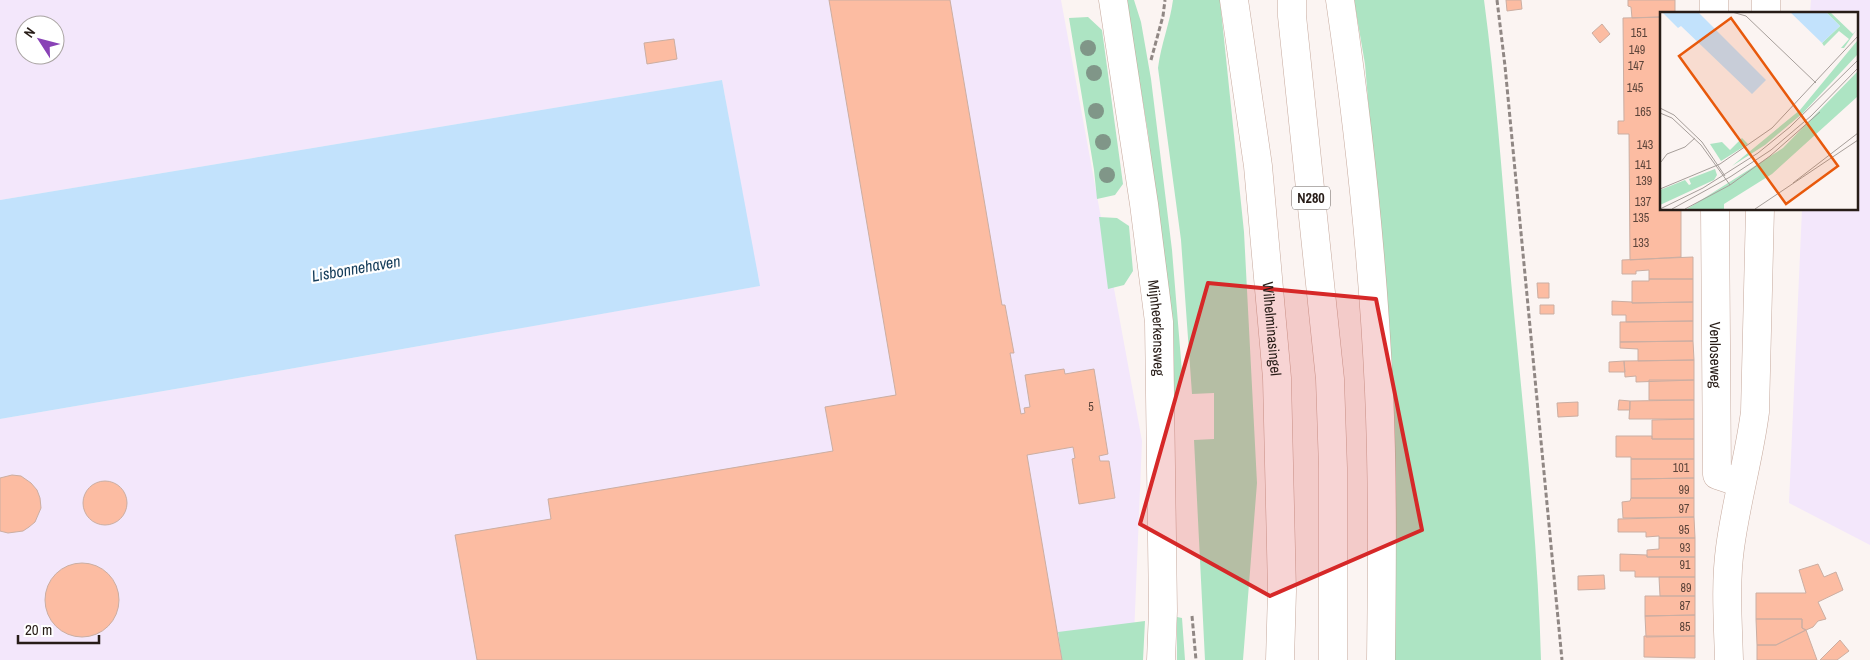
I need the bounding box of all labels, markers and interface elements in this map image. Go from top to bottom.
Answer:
inset map [1660,12,1858,210]
north arrow [15,15,65,65]
text: N [20,24,39,41]
house number: 151 [1631,25,1648,41]
house number: 149 [1629,42,1645,58]
house number: 147 [1628,58,1645,74]
house number: 145 [1627,80,1644,96]
house number: 165 [1635,104,1652,120]
house number: 143 [1637,137,1653,153]
house number: 141 [1635,157,1652,173]
house number: 139 [1636,173,1652,189]
road number: N280 [1292,187,1330,210]
house number: 137 [1635,194,1652,210]
house number: 135 [1633,210,1650,226]
house number: 133 [1633,235,1649,251]
water label: Lisbonnehaven [310,249,402,287]
street label: Mijnheerkensweg [1143,278,1170,376]
street label: Wilhelminasingel [1258,281,1287,377]
street label: Venloseweg [1705,322,1727,388]
house number: 5 [1088,399,1094,415]
house number: 101 [1673,460,1690,476]
house number: 99 [1679,482,1689,498]
house number: 97 [1679,501,1690,517]
house number: 95 [1679,522,1690,538]
house number: 93 [1680,540,1690,556]
house number: 91 [1680,557,1691,573]
house number: 89 [1681,580,1691,596]
house number: 87 [1680,598,1691,614]
scale bar [18,612,99,644]
text: 20 m [25,619,52,640]
house number: 85 [1680,619,1691,635]

